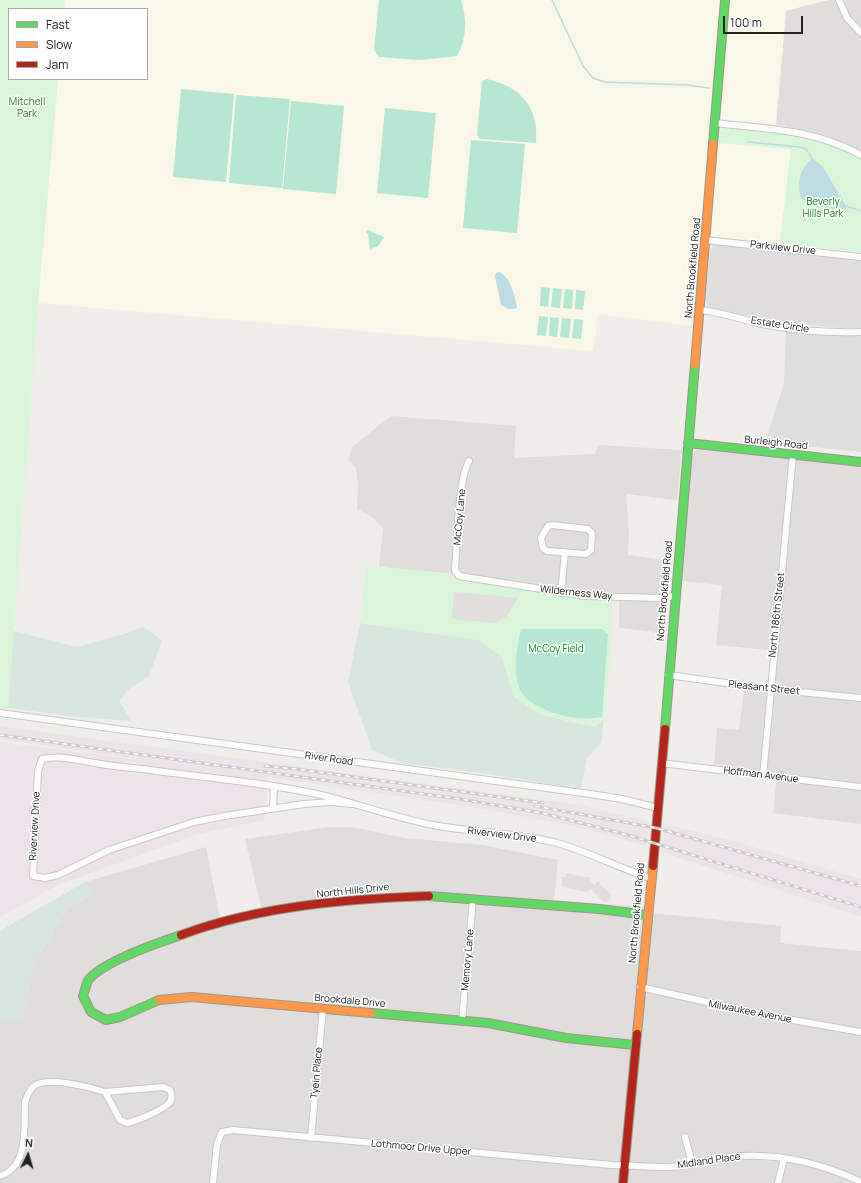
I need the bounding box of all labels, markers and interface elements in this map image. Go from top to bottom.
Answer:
legend [8,8,148,80]
scale bar [725,8,805,34]
text: 100 m [730,14,762,31]
text: Fast [46,16,70,33]
text: Slow [46,36,72,53]
text: Jam [46,56,68,73]
park label: Mitchell Park [9,96,45,120]
park label: Beverly Hills Park [802,196,844,220]
street label: North Brookfield Road [683,217,703,319]
street label: Parkview Drive [750,239,816,257]
street label: Estate Circle [750,314,810,336]
street label: Burleigh Road [744,434,808,452]
street label: McCoy Lane [452,488,468,546]
street label: North Brookfield Road [655,540,675,642]
street label: North 186th Street [767,572,787,658]
street label: Wilderness Way [539,583,613,603]
park label: McCoy Field [528,643,584,655]
street label: Pleasant Street [728,678,800,698]
street label: River Road [304,750,354,768]
street label: Hoffman Avenue [723,764,799,786]
street label: Riverview Drive [27,791,43,861]
street label: Riverview Drive [467,825,537,845]
street label: North Brookfield Road [627,862,647,964]
street label: North Hills Drive [316,881,390,901]
street label: Memory Lane [459,929,477,991]
street label: Brookdale Drive [314,992,386,1010]
street label: Milwaukee Avenue [707,998,793,1026]
street label: Tyein Place [309,1047,325,1099]
north arrow [8,1135,48,1175]
text: N [24,1135,34,1150]
street label: Lothmoor Drive Upper [370,1138,472,1158]
street label: Midland Place [677,1151,741,1171]

